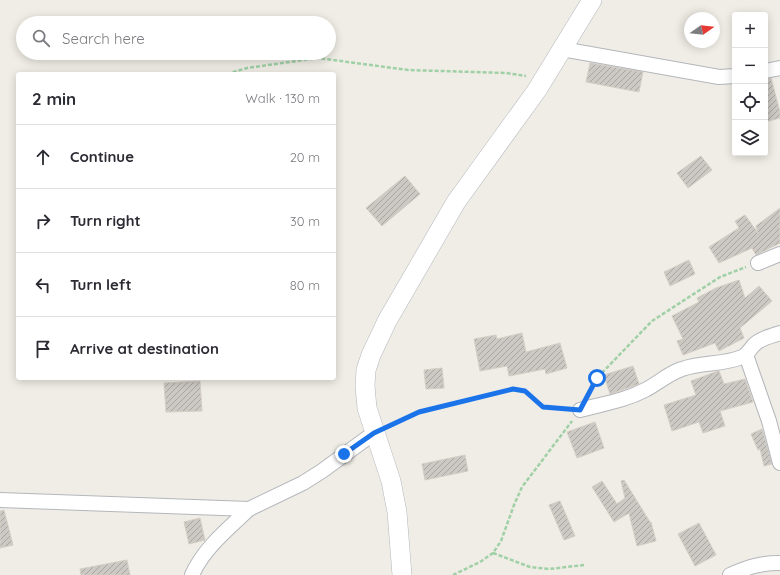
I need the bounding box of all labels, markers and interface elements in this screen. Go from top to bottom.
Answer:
north arrow [684,12,720,48]
map controls [732,12,768,156]
button: + [732,12,768,48]
search box [16,16,336,60]
icon: search [30,27,52,49]
text: Search here [62,29,145,48]
button: − [732,48,768,84]
button: locate [732,84,768,120]
text: 2 min [32,88,76,109]
text: Walk · 130 m [245,90,320,106]
button: layers [732,120,768,156]
icon: ahead [32,146,54,168]
text: Continue [70,147,134,166]
text: 20 m [290,149,320,165]
icon: right [32,210,54,232]
text: Turn right [70,211,141,230]
text: 30 m [290,213,320,229]
icon: left [32,274,54,296]
text: Turn left [70,275,132,294]
text: 80 m [290,277,320,293]
icon: arrive [32,338,54,360]
text: Arrive at destination [70,339,219,358]
route start [588,369,606,387]
route end [335,445,353,463]

